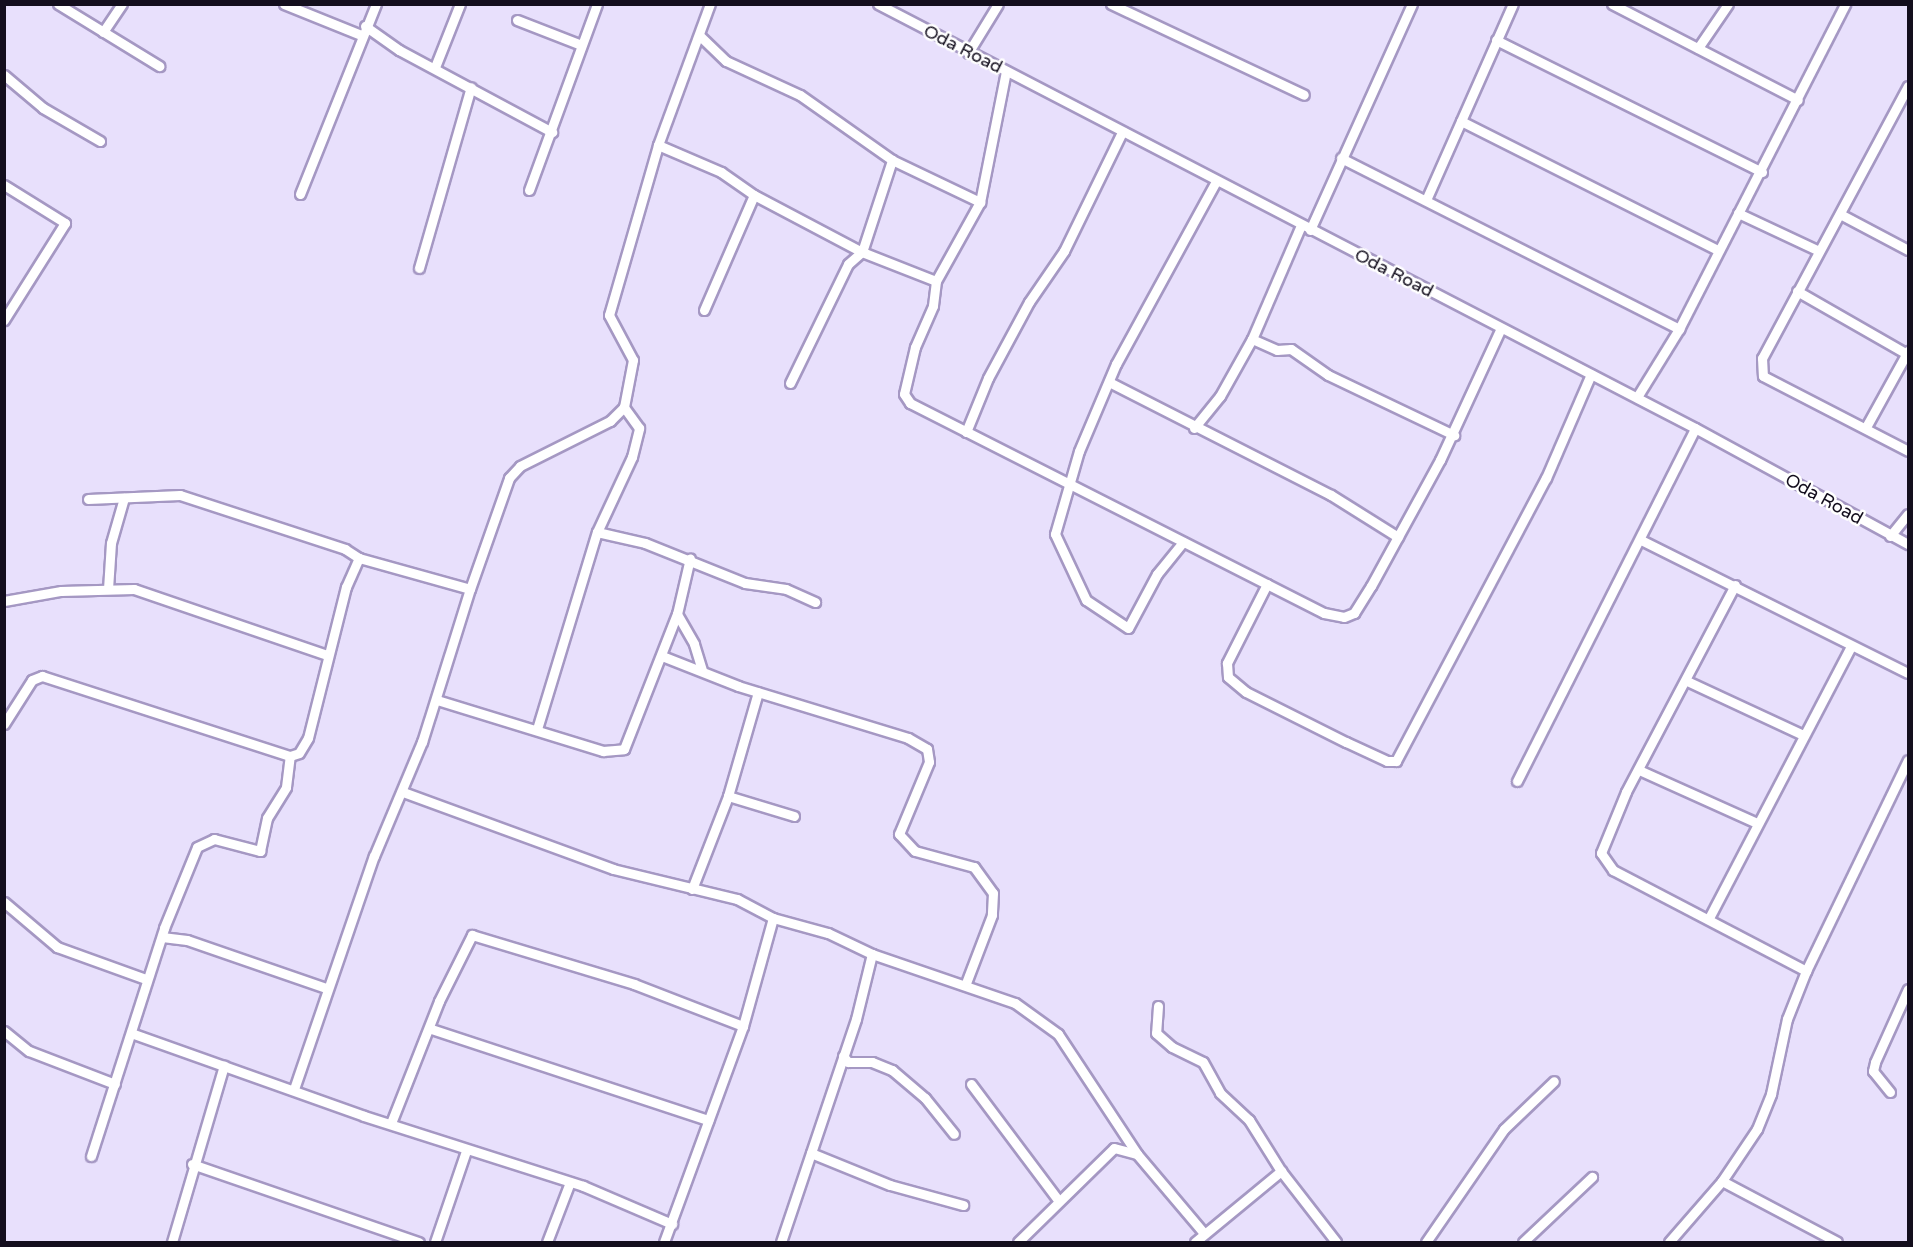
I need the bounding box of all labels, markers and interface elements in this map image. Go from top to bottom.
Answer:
street label: Oda Road [920,20,1006,78]
street label: Oda Road [1351,244,1437,302]
street label: Oda Road [1781,469,1867,529]

